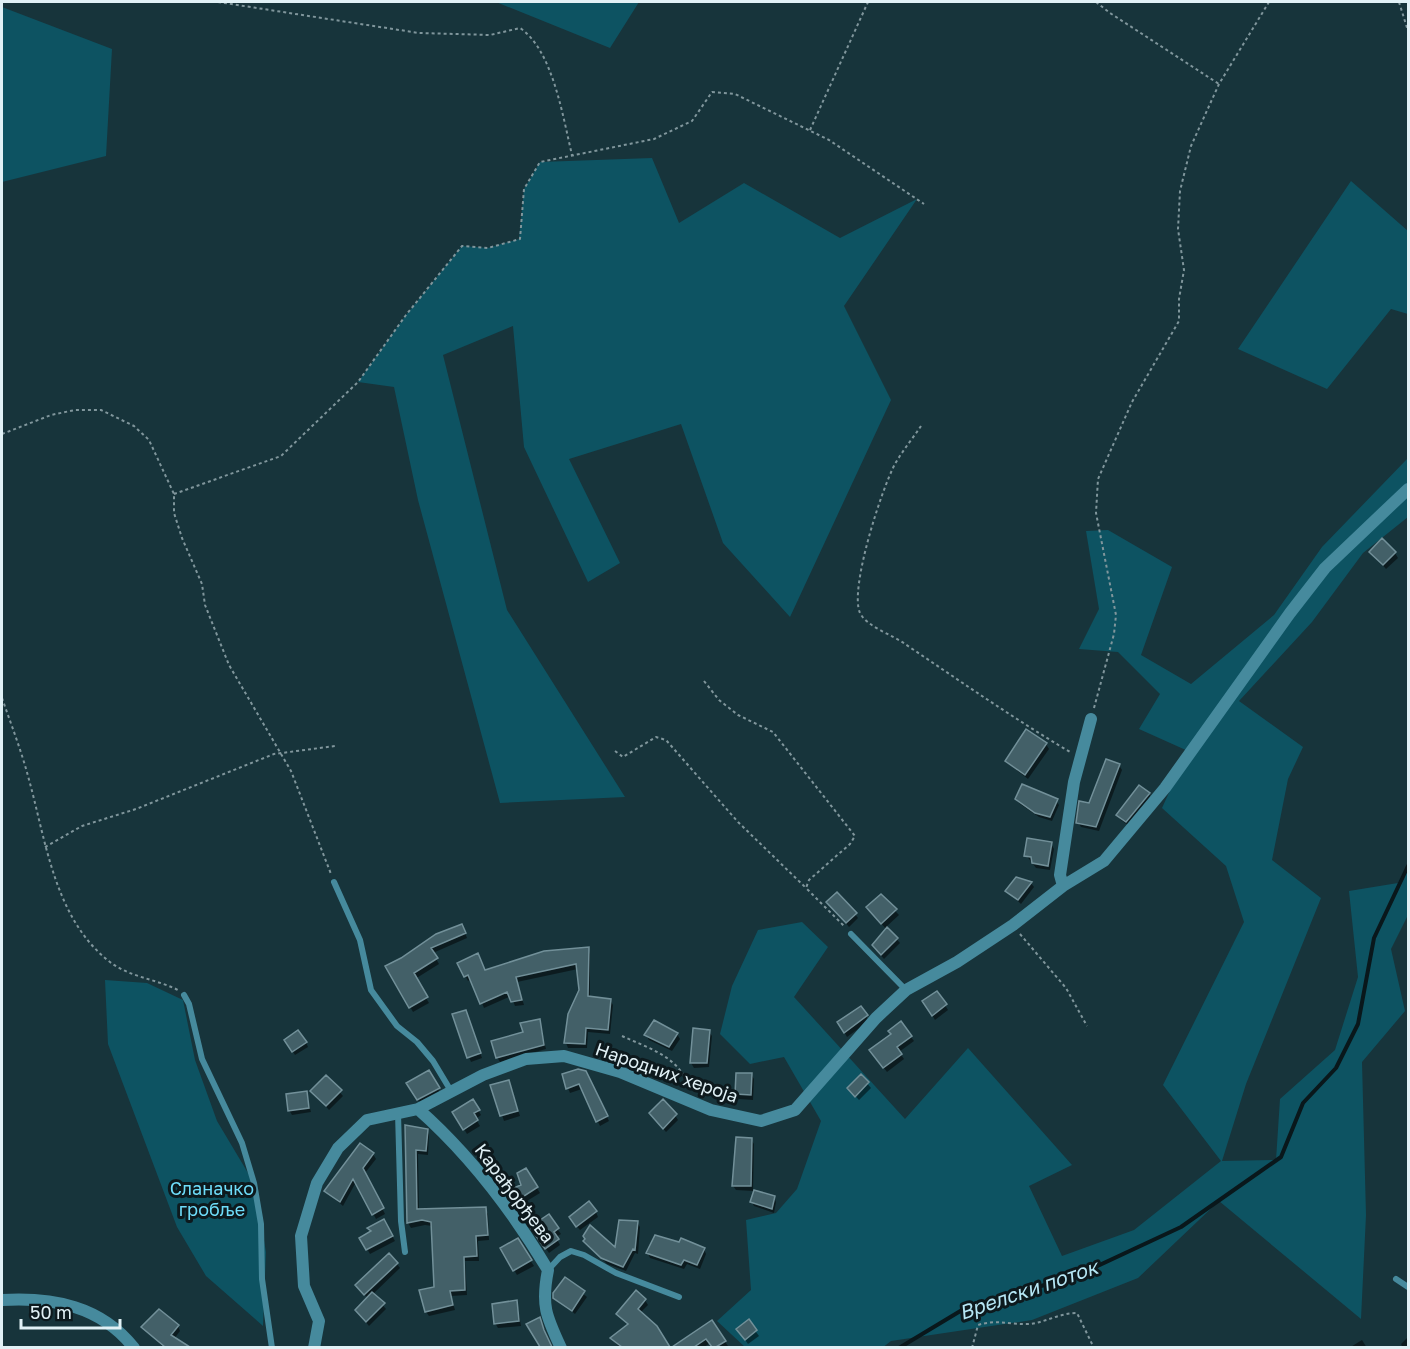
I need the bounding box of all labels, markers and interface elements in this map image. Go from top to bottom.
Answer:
street label: Народних хероја [593,1037,741,1107]
street label: Карађорђева [470,1139,560,1247]
park label: Сланачко гробље [170,1177,254,1220]
water label: Врелски поток [955,1253,1103,1324]
scale bar [21,1292,120,1330]
text: 50 m [30,1301,72,1323]

